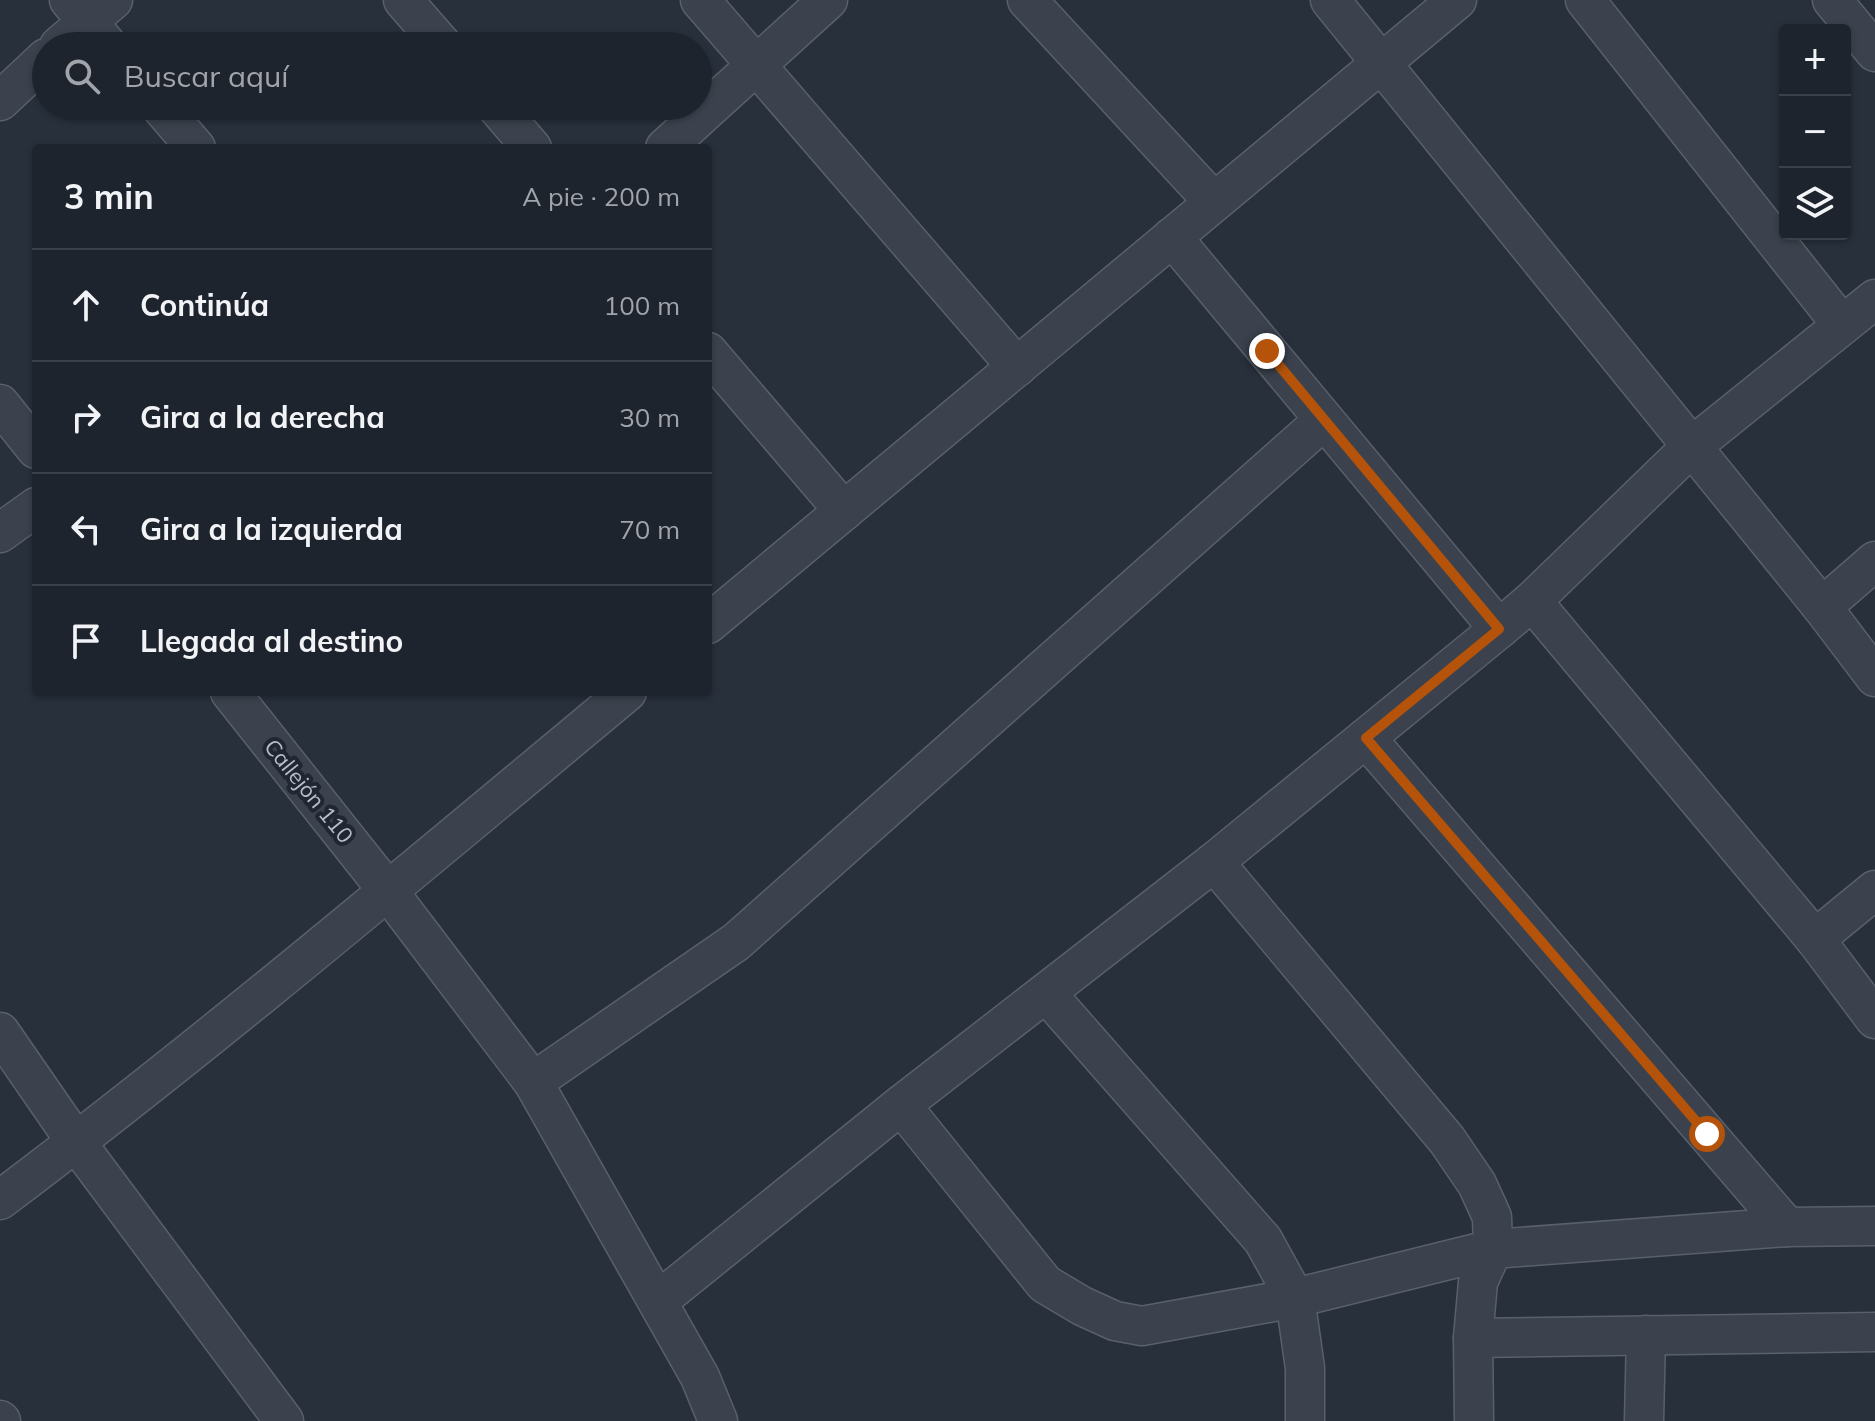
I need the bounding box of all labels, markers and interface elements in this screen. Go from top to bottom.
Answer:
map controls [1779,24,1851,240]
button: + [1779,24,1851,96]
search box [32,32,712,120]
icon: search [60,54,104,98]
text: Buscar aquí [124,57,289,95]
button: − [1779,96,1851,168]
button: layers [1779,168,1851,240]
text: 3 min [64,175,154,218]
text: A pie · 200 m [522,180,680,213]
icon: ahead [64,283,108,327]
text: Continúa [140,286,269,324]
text: 100 m [604,289,680,322]
route end [1249,333,1285,369]
icon: right [64,395,108,439]
text: Gira a la derecha [140,398,385,436]
text: 30 m [619,401,680,434]
icon: left [64,507,108,551]
text: Gira a la izquierda [140,510,403,548]
text: 70 m [619,513,680,546]
icon: arrive [64,619,108,663]
text: Llegada al destino [140,622,403,660]
street label: Callejón 110 [258,733,360,849]
route start [1689,1116,1725,1152]

